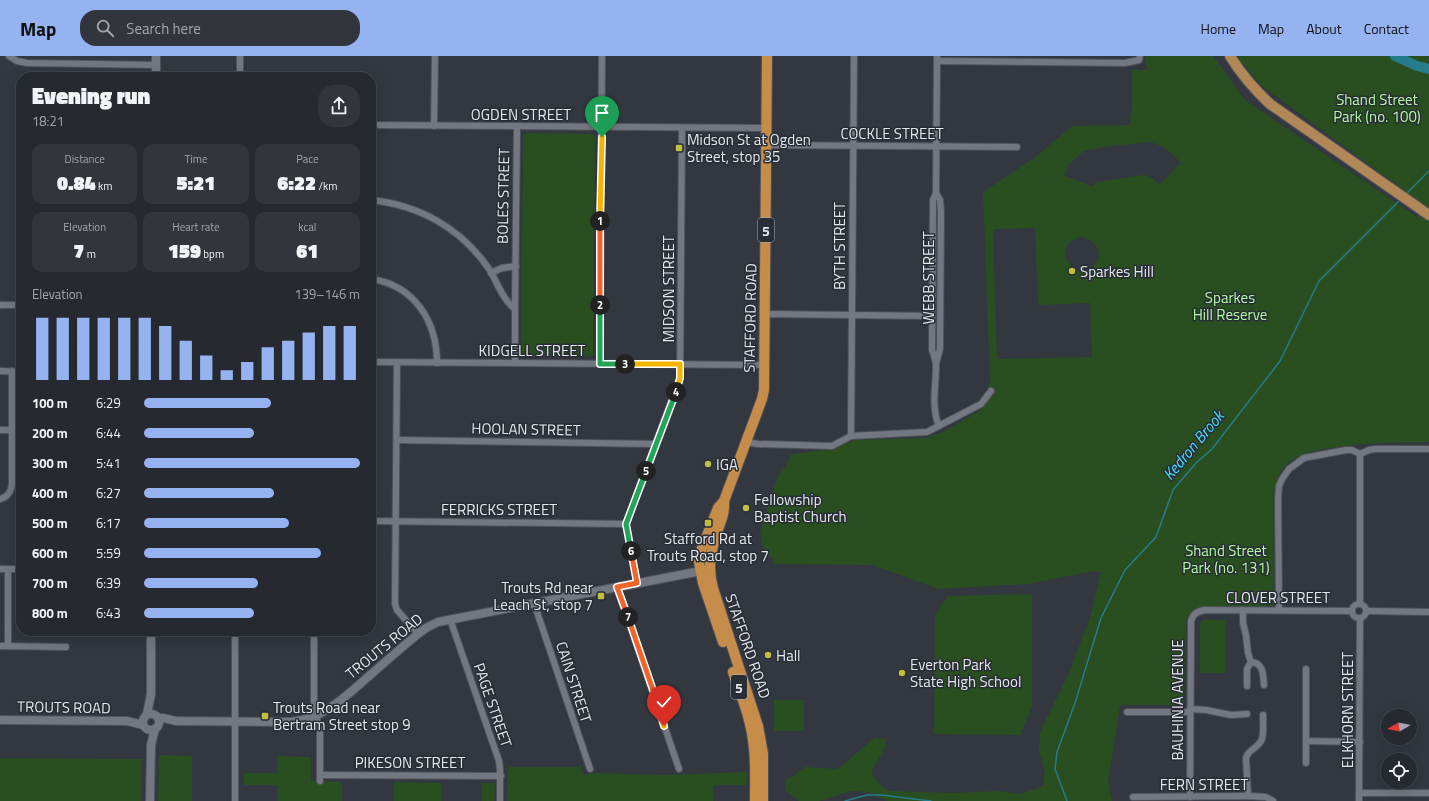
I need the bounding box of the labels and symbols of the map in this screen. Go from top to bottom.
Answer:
park label: Shand Street Park (no. 100) [1333,88,1421,128]
pin [585,96,619,137]
street label: OGDEN STREET [471,103,571,126]
street label: COCKLE STREET [840,122,944,145]
place label: Midson St at Ogden Street, stop 35 [687,128,811,168]
marker: Midson St at Ogden Street, stop 35 [674,143,684,153]
street label: BOLES STREET [491,148,515,244]
street label: BYTH STREET [828,202,851,290]
pin: 1 [590,211,610,231]
road number: 5 [758,218,774,242]
street label: WEBB STREET [917,231,940,325]
street label: MIDSON STREET [657,235,680,343]
place label: Sparkes Hill [1080,260,1154,283]
street label: STAFFORD ROAD [738,263,762,373]
marker: Sparkes Hill [1067,266,1077,276]
park label: Sparkes Hill Reserve [1193,286,1267,326]
pin: 2 [590,295,610,315]
street label: KIDGELL STREET [479,339,586,362]
pin: 3 [615,354,635,374]
pin: 4 [666,382,686,402]
water label: Kedron Brook [1157,403,1231,485]
street label: HOOLAN STREET [471,417,581,441]
place label: IGA [716,453,738,476]
marker: IGA [703,459,713,469]
pin: 5 [636,461,656,481]
place label: Fellowship Baptist Church [754,488,847,528]
street label: FERRICKS STREET [441,498,557,521]
marker: Fellowship Baptist Church [741,503,751,513]
marker: Stafford Rd at Trouts Road, stop 7 [703,518,713,528]
place label: Stafford Rd at Trouts Road, stop 7 [647,527,769,567]
park label: Shand Street Park (no. 131) [1182,539,1270,579]
pin: 6 [621,541,641,561]
place label: Trouts Rd near Leach St, stop 7 [493,576,593,616]
street label: CLOVER STREET [1226,586,1330,609]
street label: STAFFORD ROAD [719,590,777,702]
marker: Trouts Rd near Leach St, stop 7 [596,591,606,601]
pin: 7 [618,607,638,627]
street label: TROUTS ROAD [340,608,428,684]
street label: CAIN STREET [550,639,598,726]
street label: BAUHINIA AVENUE [1166,639,1189,761]
place label: Hall [776,644,801,667]
marker: Hall [763,650,773,660]
street label: ELKHORN STREET [1336,652,1359,768]
place label: Everton Park State High School [910,653,1021,693]
street label: PAGE STREET [468,660,518,750]
marker: Everton Park State High School [897,668,907,678]
road number: 5 [731,675,747,699]
pin [647,685,681,726]
street label: TROUTS ROAD [17,695,111,719]
place label: Trouts Road near Bertram Street stop 9 [273,696,411,736]
north arrow [1381,709,1417,745]
marker: Trouts Road near Bertram Street stop 9 [260,711,270,721]
street label: PIKESON STREET [355,751,465,774]
street label: FERN STREET [1160,773,1248,796]

